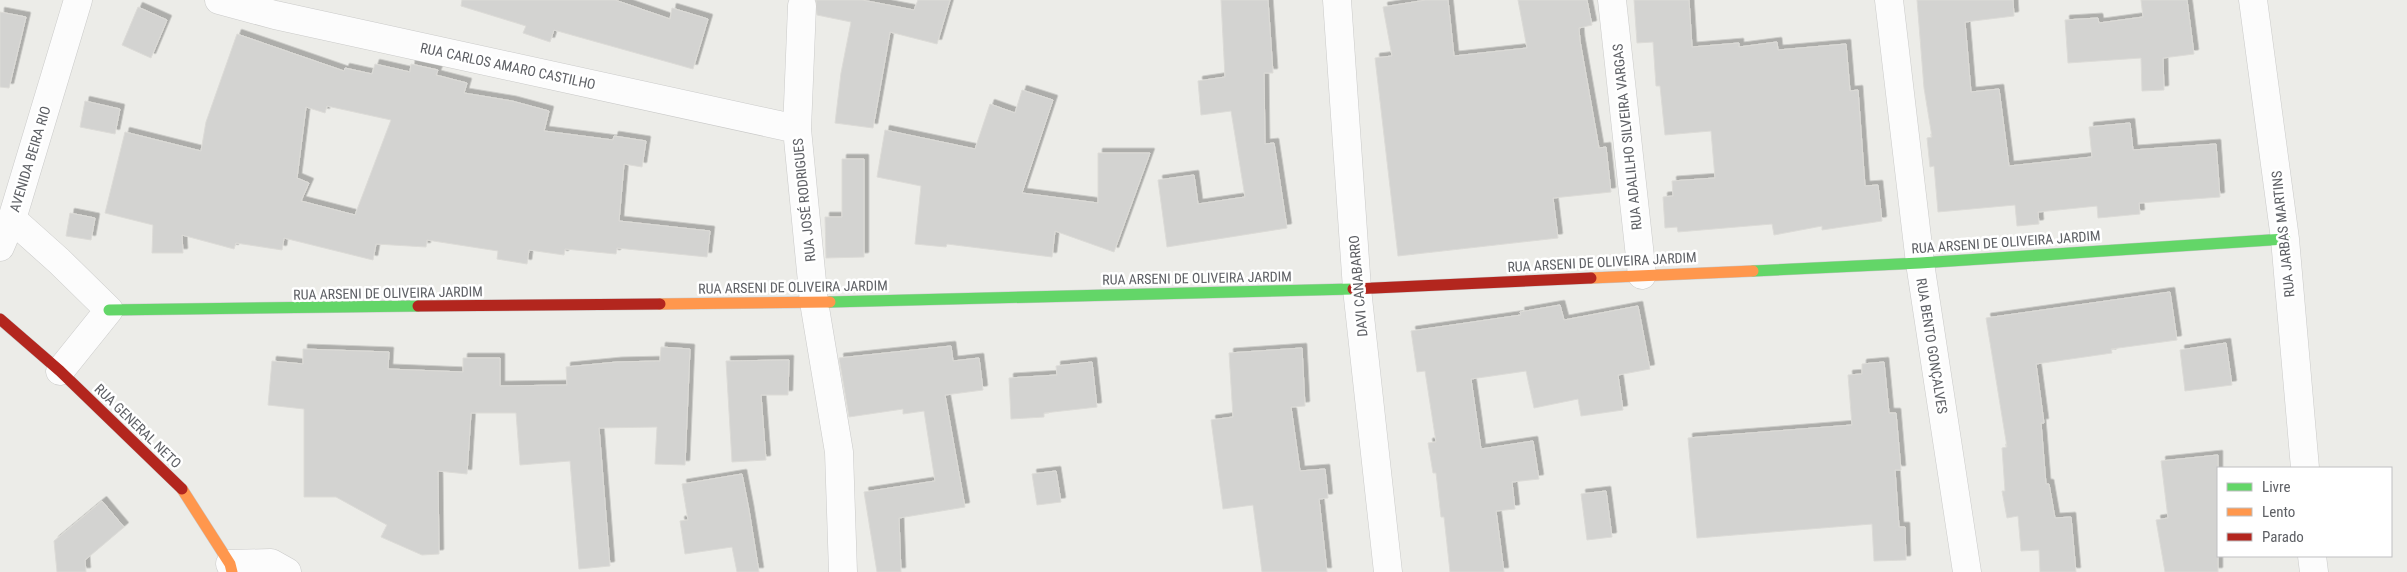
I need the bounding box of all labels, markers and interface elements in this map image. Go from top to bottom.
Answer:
street label: RUA CARLOS AMARO CASTILHO [419,40,597,92]
street label: RUA ADALILHO SILVEIRA VARGAS [1609,43,1645,231]
street label: AVENIDA BEIRA RIO [6,104,54,214]
street label: RUA JOSÉ RODRIGUES [789,137,818,263]
street label: RUA JARBAS MARTINS [2268,170,2298,298]
street label: RUA ARSENI DE OLIVEIRA JARDIM [1911,227,2101,257]
street label: DAVI CANABARRO [1346,235,1370,337]
street label: RUA ARSENI DE OLIVEIRA JARDIM [1507,249,1697,275]
street label: RUA ARSENI DE OLIVEIRA JARDIM [1102,268,1292,288]
street label: RUA ARSENI DE OLIVEIRA JARDIM [698,277,888,297]
street label: RUA BENTO GONÇALVES [1913,277,1951,415]
street label: RUA ARSENI DE OLIVEIRA JARDIM [293,283,483,303]
street label: RUA GENERAL NETO [91,381,185,471]
legend [2217,467,2392,557]
text: Livre [2262,478,2290,496]
text: Lento [2262,503,2295,521]
text: Parado [2262,528,2304,546]

